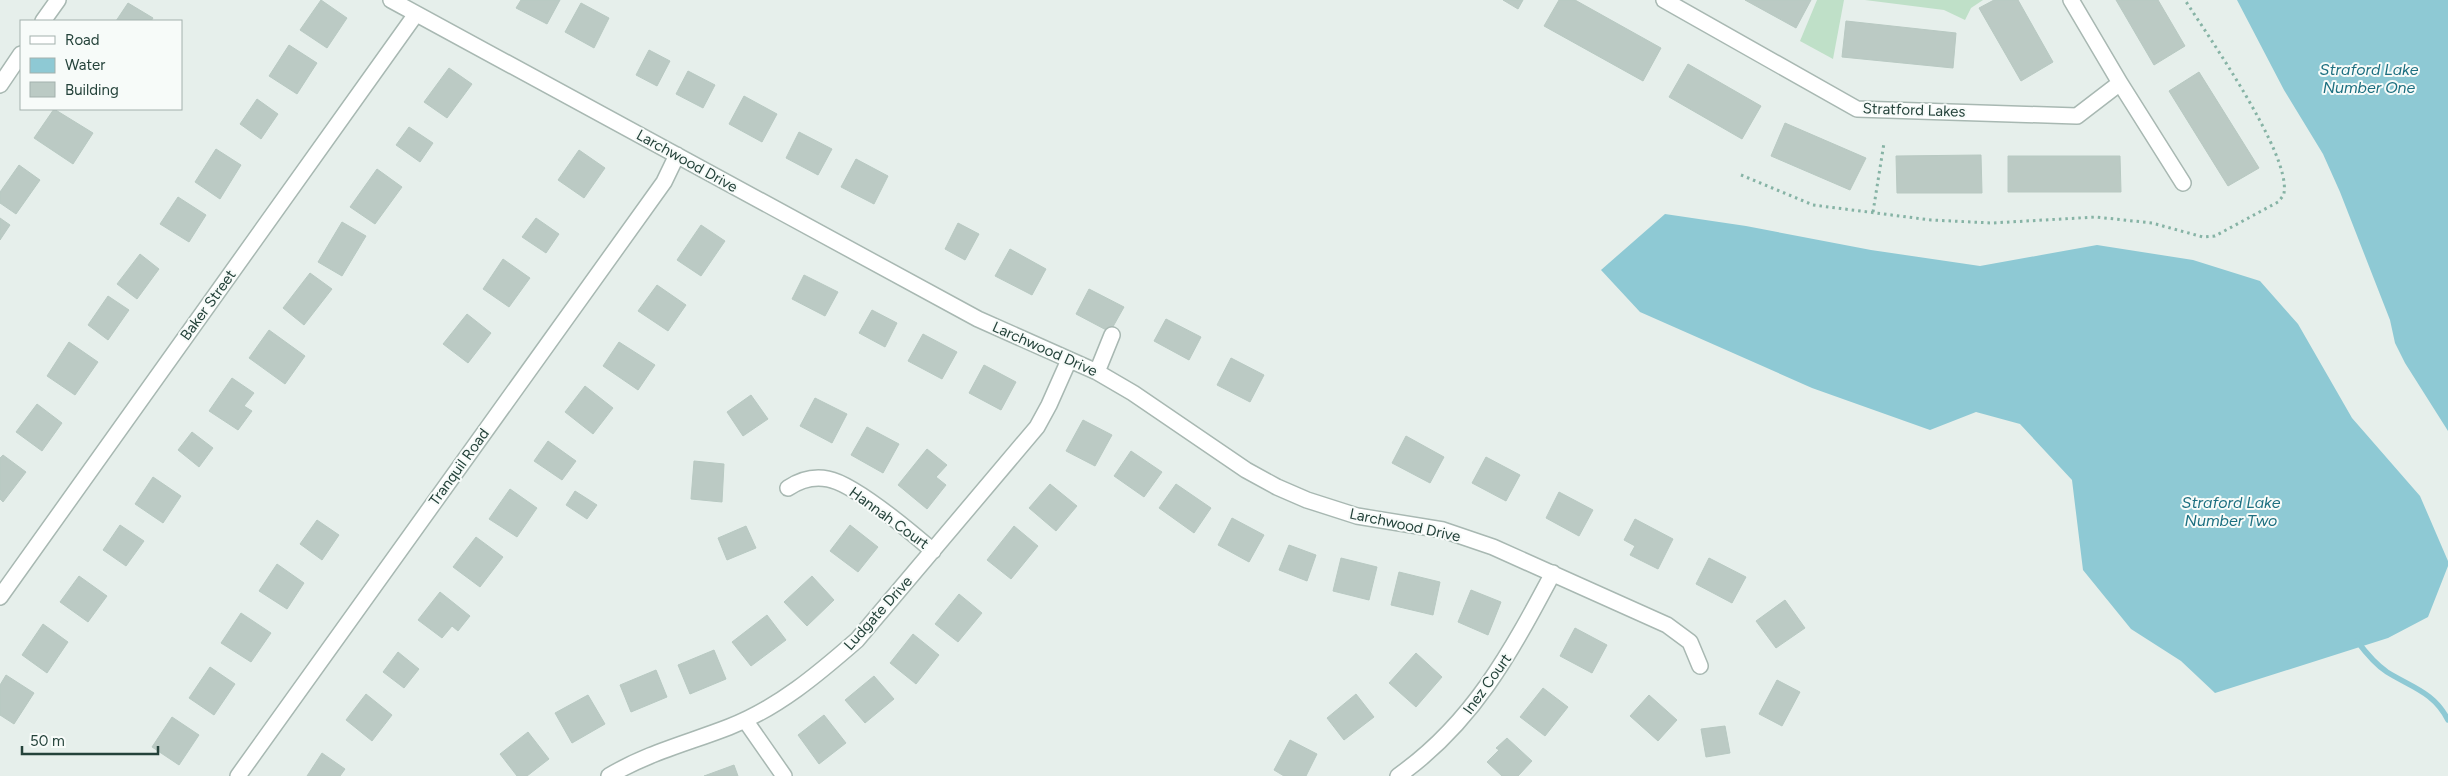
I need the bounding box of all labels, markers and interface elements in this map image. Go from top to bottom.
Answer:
legend [20,20,182,110]
text: Road [65,31,100,49]
text: Water [65,56,105,74]
water label: Straford Lake Number One [2320,60,2419,97]
text: Building [65,81,119,99]
street label: Stratford Lakes [1862,99,1966,121]
street label: Larchwood Drive [633,126,741,196]
street label: Baker Street [176,266,240,344]
street label: Larchwood Drive [990,318,1100,380]
street label: Tranquil Road [425,425,493,509]
street label: Hannah Court [846,483,933,553]
water label: Straford Lake Number Two [2182,493,2281,530]
street label: Larchwood Drive [1348,504,1462,546]
street label: Ludgate Drive [840,572,916,654]
street label: Inez Court [1459,650,1515,718]
scale bar [22,724,159,756]
text: 50 m [30,732,65,750]

